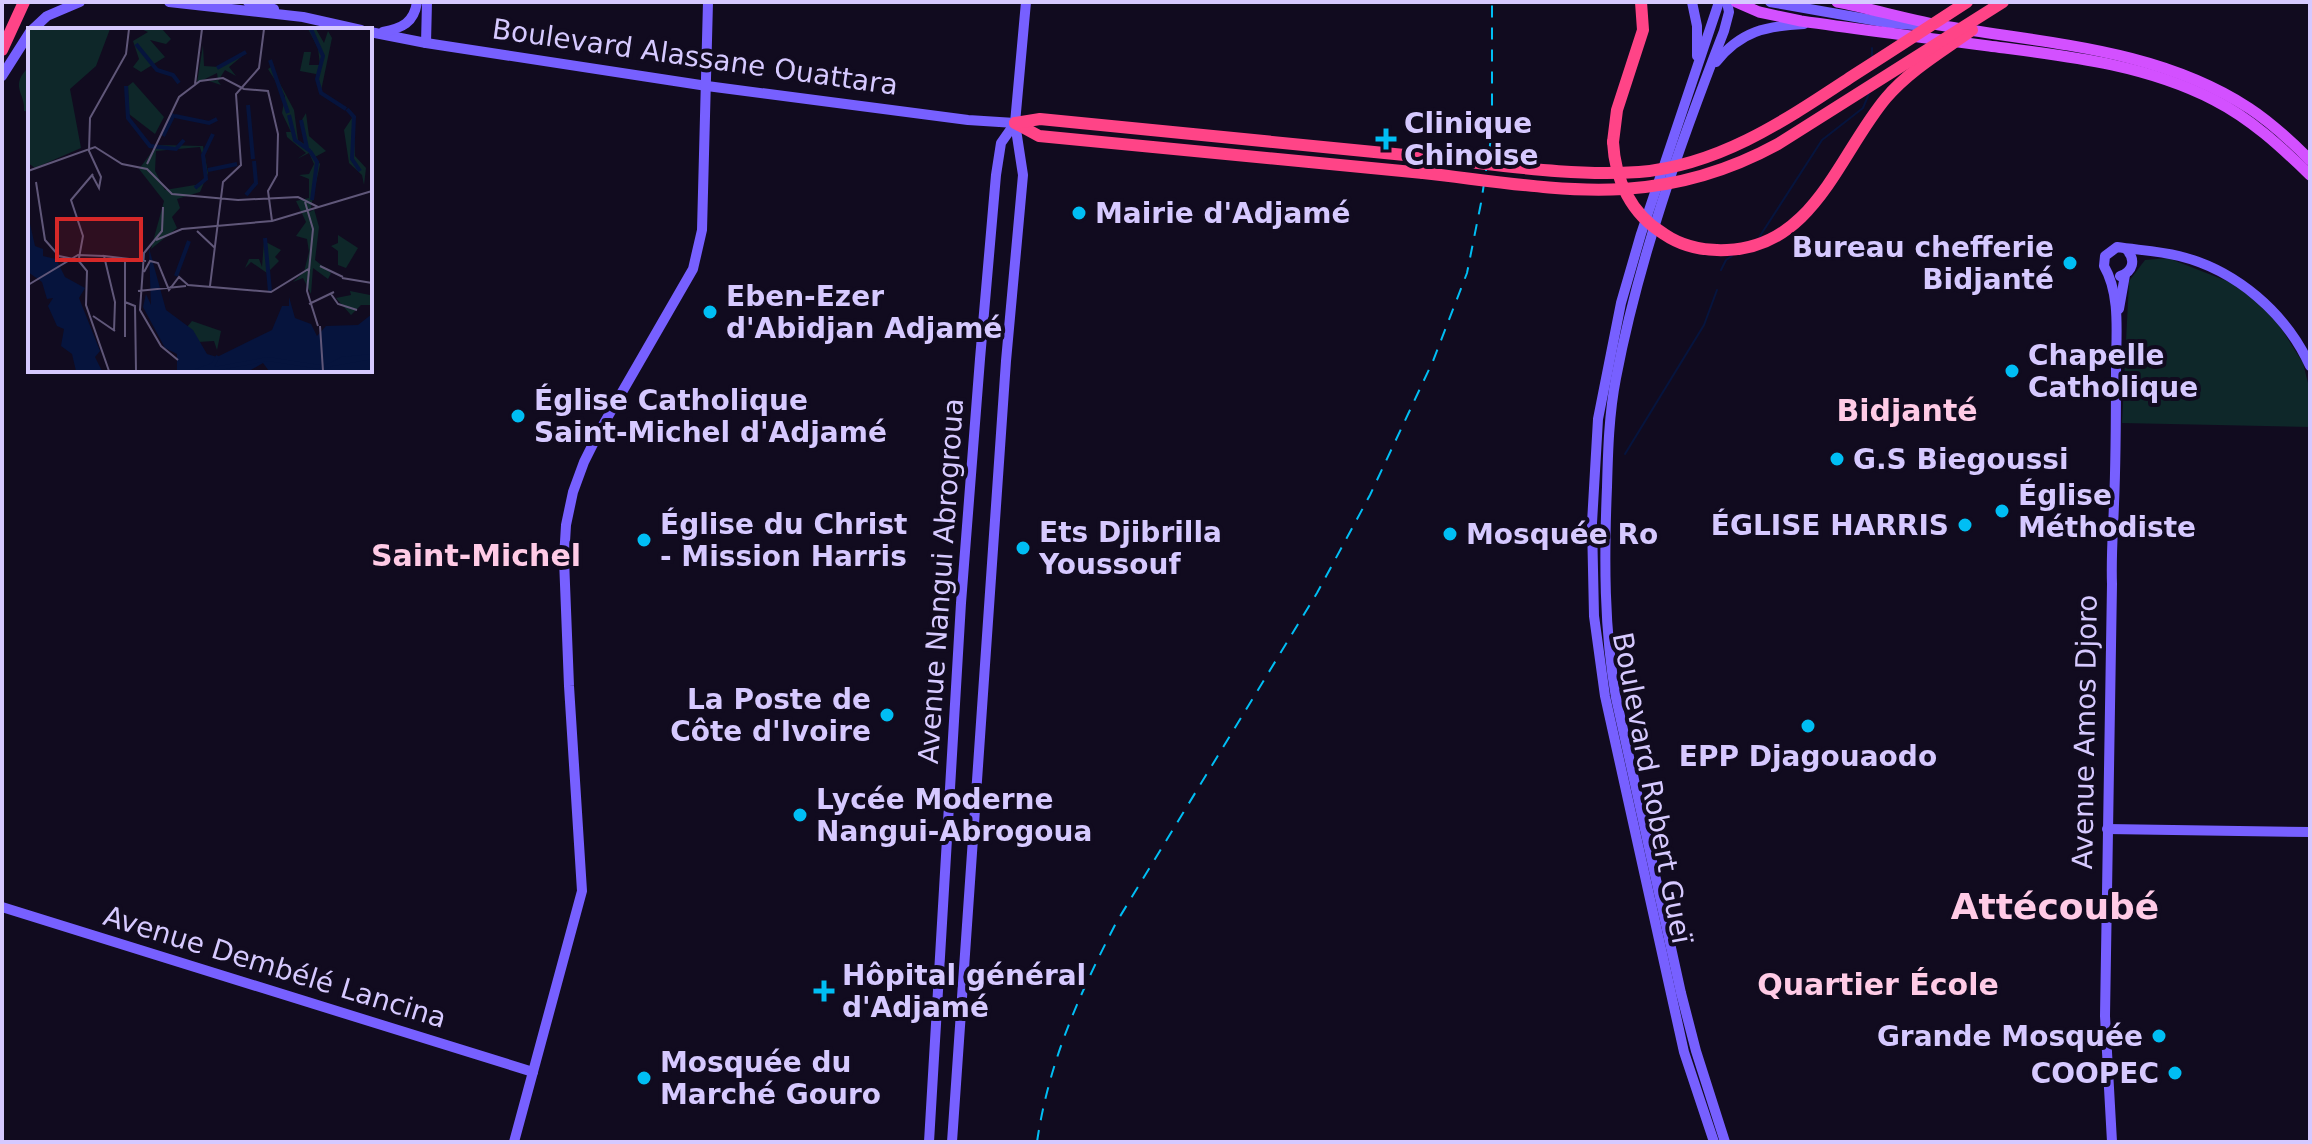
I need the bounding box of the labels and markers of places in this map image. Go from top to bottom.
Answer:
place label: Clinique Chinoise [1404,107,1539,172]
marker: Clinique Chinoise [1375,128,1397,150]
place label: Mairie d'Adjamé [1095,197,1351,230]
marker: Mairie d'Adjamé [1070,204,1088,222]
place label: Bureau chefferie Bidjanté [1792,231,2054,296]
marker: Bureau chefferie Bidjanté [2061,254,2079,272]
place label: Eben-Ezer d'Abidjan Adjamé [726,280,1003,345]
marker: Eben-Ezer d'Abidjan Adjamé [701,303,719,321]
place label: Chapelle Catholique [2028,339,2198,404]
marker: Chapelle Catholique [2003,362,2021,380]
place label: Église Catholique Saint-Michel d'Adjamé [534,383,887,449]
marker: Église Catholique Saint-Michel d'Adjamé [509,407,527,425]
place label: G.S Biegoussi [1853,443,2069,476]
marker: G.S Biegoussi [1828,450,1846,468]
place label: Église Méthodiste [2018,478,2196,544]
marker: Église Méthodiste [1993,502,2011,520]
place label: Église du Christ - Mission Harris [660,507,907,573]
place label: ÉGLISE HARRIS [1711,508,1949,542]
place label: Ets Djibrilla Youssouf [1038,516,1222,581]
marker: ÉGLISE HARRIS [1956,516,1974,534]
place label: Mosquée Ro [1466,518,1658,551]
marker: Mosquée Ro [1441,525,1459,543]
marker: Église du Christ - Mission Harris [635,531,653,549]
marker: Ets Djibrilla Youssouf [1014,539,1032,557]
place label: La Poste de Côte d'Ivoire [670,683,871,748]
marker: La Poste de Côte d'Ivoire [878,706,896,724]
marker: EPP Djagouaodo [1799,717,1817,735]
place label: EPP Djagouaodo [1679,740,1937,773]
place label: Lycée Moderne Nangui-Abrogoua [816,783,1092,848]
marker: Lycée Moderne Nangui-Abrogoua [791,806,809,824]
place label: Hôpital général d'Adjamé [842,959,1086,1024]
marker: Hôpital général d'Adjamé [813,980,835,1002]
place label: Grande Mosquée [1877,1020,2143,1053]
marker: Grande Mosquée [2150,1027,2168,1045]
place label: Mosquée du Marché Gouro [660,1046,881,1111]
place label: COOPEC [2031,1057,2159,1090]
marker: COOPEC [2166,1064,2184,1082]
marker: Mosquée du Marché Gouro [635,1069,653,1087]

